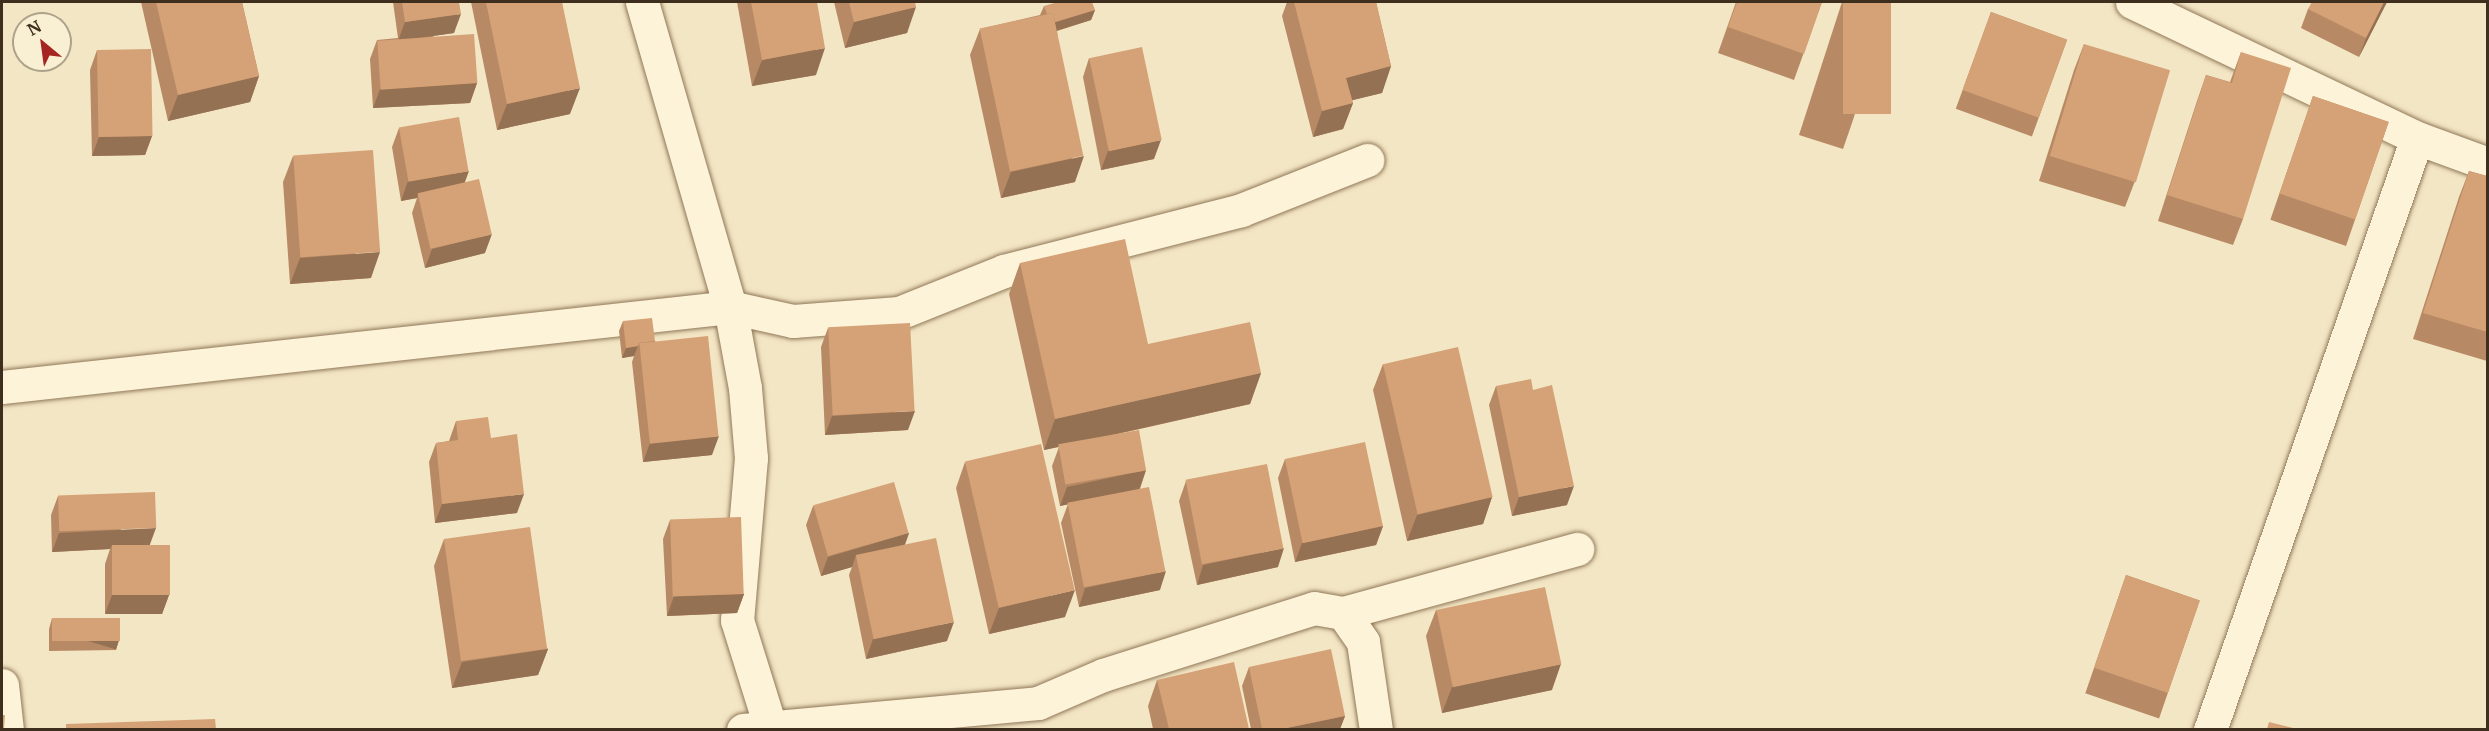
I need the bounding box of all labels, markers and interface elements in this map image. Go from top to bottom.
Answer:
north arrow [12,12,72,72]
text: N [24,16,45,40]

